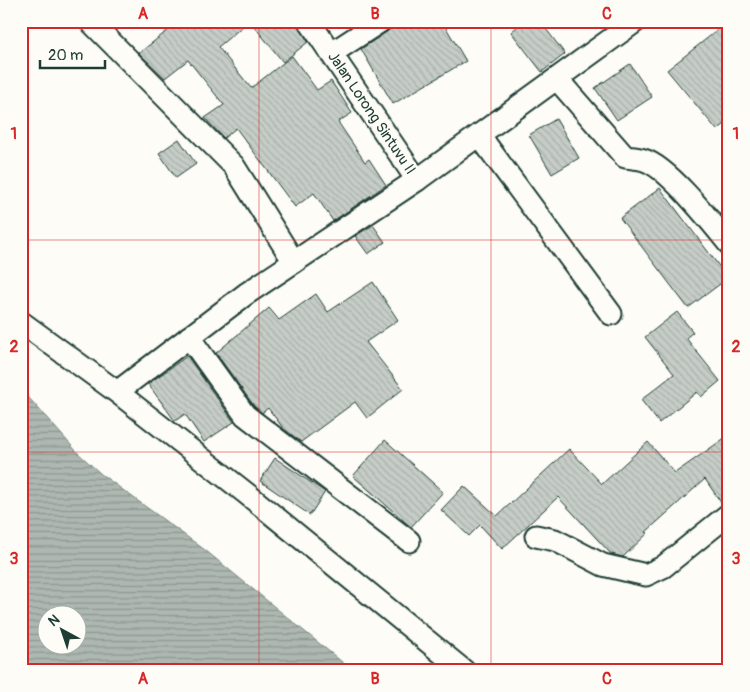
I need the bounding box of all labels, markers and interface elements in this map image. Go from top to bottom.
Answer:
text: A [138,4,149,24]
text: B [370,4,380,24]
text: C [602,4,612,24]
scale bar [40,38,105,70]
text: 20 m [48,46,83,65]
street label: Jalan Lorong Sintuvu II [323,48,420,178]
text: 1 [11,124,17,144]
text: 1 [733,124,739,144]
text: 2 [10,337,19,357]
text: 2 [732,337,741,357]
text: 3 [10,549,19,569]
text: 3 [732,549,741,569]
north arrow [38,604,88,654]
text: N [45,611,63,630]
text: A [138,669,149,689]
text: B [370,669,380,689]
text: C [602,669,612,689]

